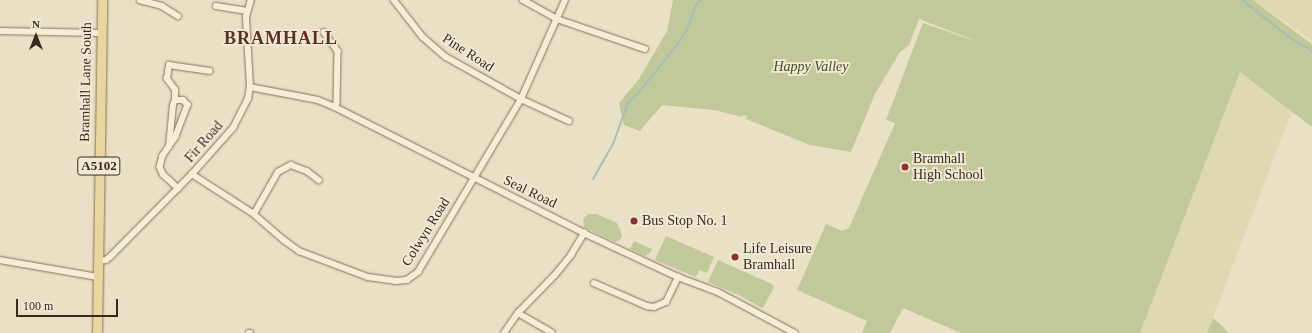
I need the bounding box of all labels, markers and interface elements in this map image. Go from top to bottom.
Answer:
north arrow [16,16,56,56]
text: N [32,18,40,30]
street label: Bramhall Lane South [77,22,95,142]
district label: BRAMHALL [224,27,338,49]
street label: Pine Road [439,30,497,76]
park label: Happy Valley [773,59,849,75]
street label: Fir Road [181,118,227,166]
place label: Bramhall High School [913,151,983,184]
road number: A5102 [77,155,121,177]
marker: Bramhall High School [900,162,910,172]
street label: Seal Road [501,172,559,212]
street label: Colwyn Road [398,195,454,269]
place label: Bus Stop No. 1 [642,213,728,229]
marker: Bus Stop No. 1 [629,216,639,226]
place label: Life Leisure Bramhall [743,241,812,274]
marker: Life Leisure Bramhall [730,252,740,262]
scale bar [18,291,120,317]
text: 100 m [23,299,53,313]

